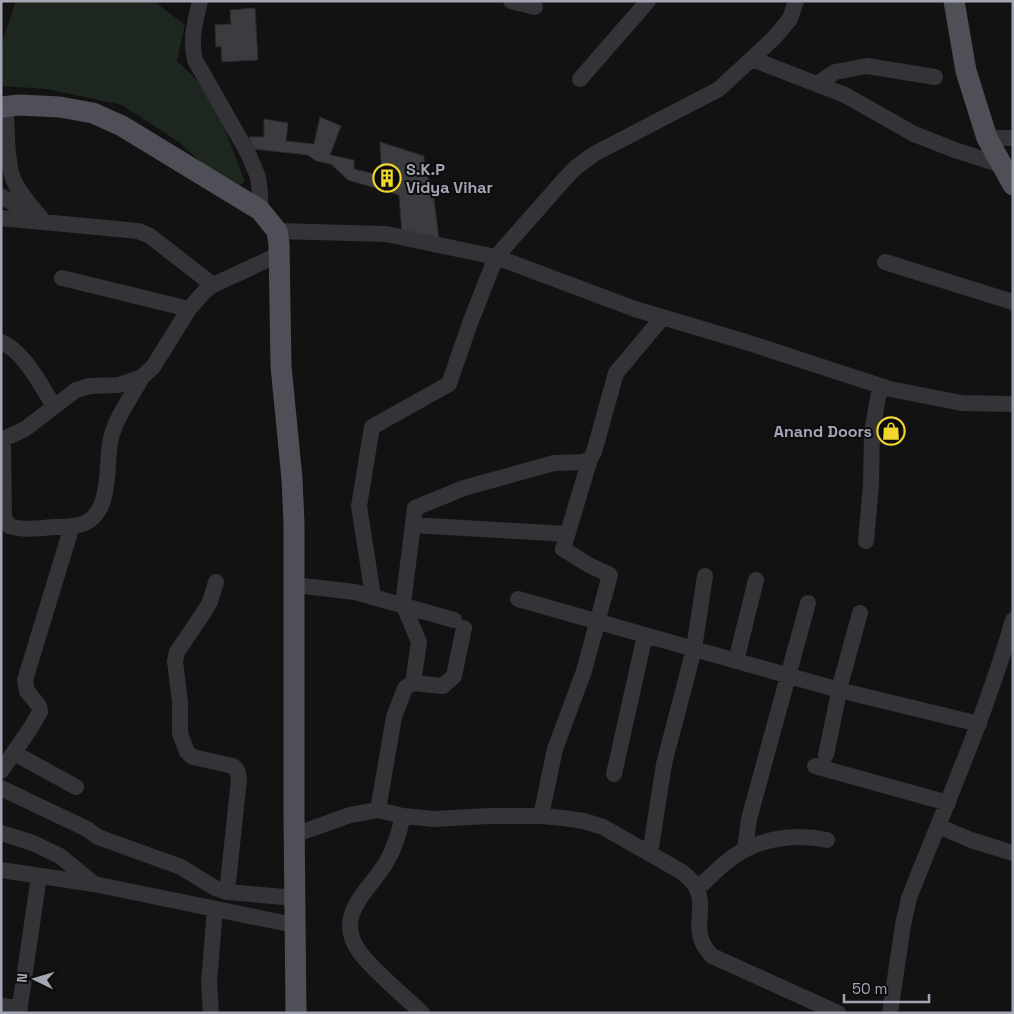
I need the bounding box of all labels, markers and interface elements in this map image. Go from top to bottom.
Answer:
place label: S.K.P Vidya Vihar [406,159,493,198]
building icon: S.K.P Vidya Vihar [372,163,402,193]
shop icon: Anand Doors [876,416,906,446]
place label: Anand Doors [774,421,872,442]
north arrow [10,954,60,1004]
text: N [13,972,31,983]
scale bar [844,972,929,1004]
text: 50 m [852,979,887,998]

